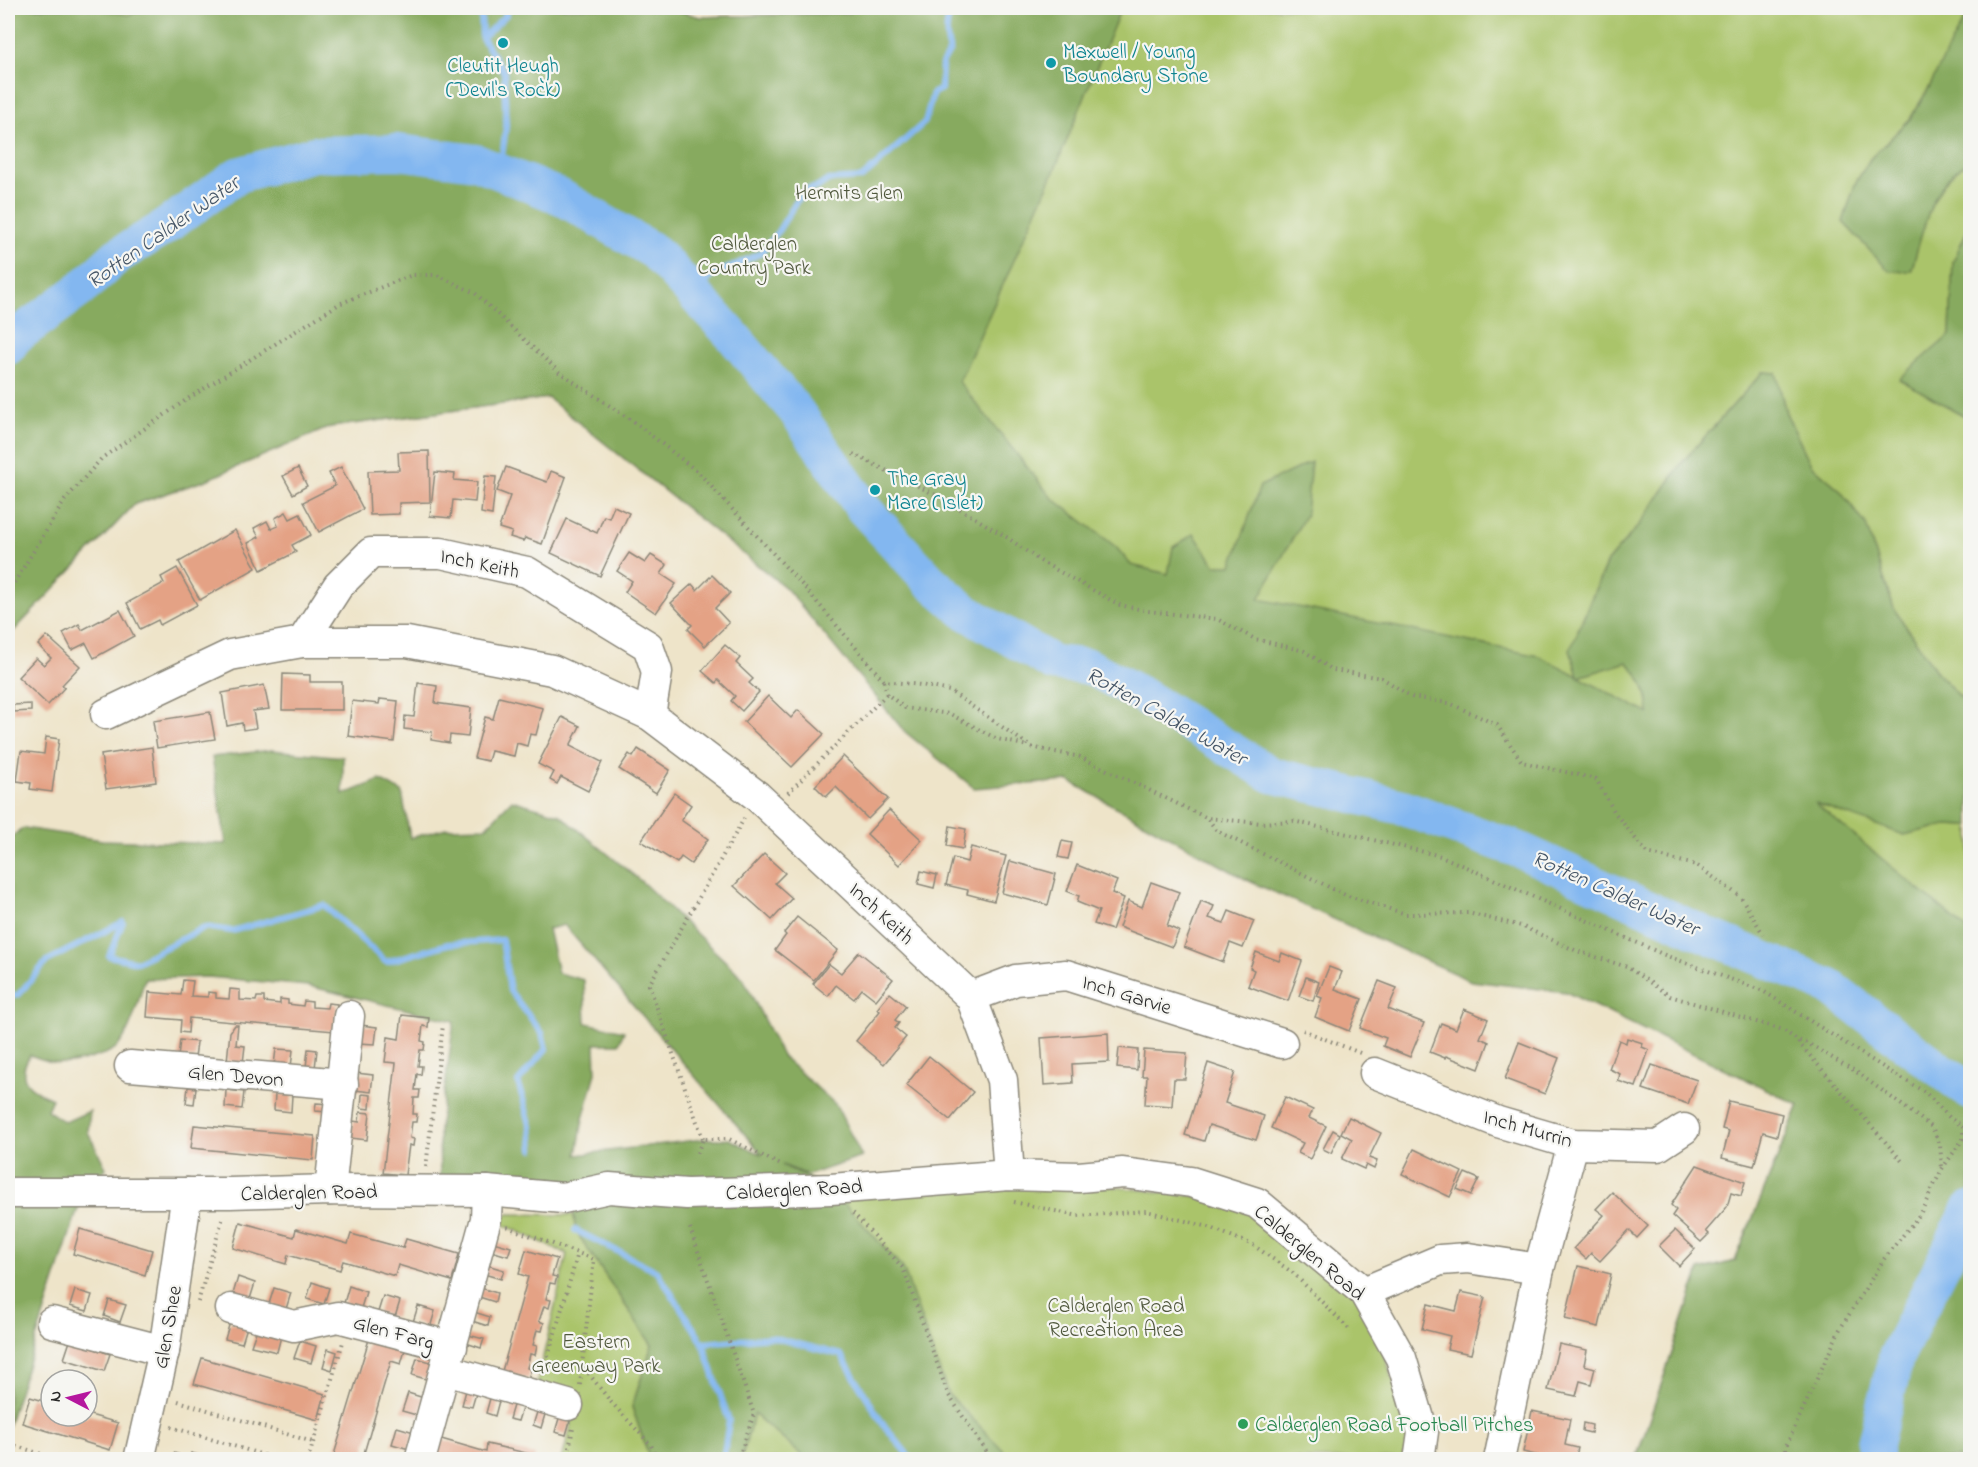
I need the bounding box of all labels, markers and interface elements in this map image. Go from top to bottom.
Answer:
marker: Cleutit Heugh (Devil's Rock) [496,36,510,50]
place label: Maxwell / Young Boundary Stone [1062,38,1209,94]
place label: Cleutit Heugh (Devil's Rock) [446,52,560,106]
marker: Maxwell / Young Boundary Stone [1044,56,1058,70]
water label: Rotten Calder Water [81,167,249,298]
park label: Hermits Glen [795,179,903,209]
park label: Calderglen Country Park [697,230,811,286]
place label: The Gray Mare (Islet) [887,465,983,519]
marker: The Gray Mare (Islet) [868,483,882,497]
street label: Inch Keith [437,542,522,588]
water label: Rotten Calder Water [1079,660,1255,777]
water label: Rotten Calder Water [1526,844,1706,947]
street label: Inch Keith [841,876,920,953]
street label: Inch Garvie [1078,968,1175,1024]
street label: Glen Devon [187,1058,285,1096]
street label: Inch Murrin [1479,1103,1576,1157]
street label: Calderglen Road [725,1172,864,1212]
street label: Calderglen Road [240,1178,378,1212]
street label: Calderglen Road [1245,1198,1371,1311]
street label: Glen Shee [147,1283,191,1371]
park label: Calderglen Road Recreation Area [1048,1292,1185,1346]
street label: Glen Farg [349,1309,437,1361]
park label: Eastern Greenway Park [532,1328,661,1384]
north arrow [39,1368,99,1428]
text: N [44,1389,69,1403]
place label: Calderglen Road Football Pitches [1255,1411,1534,1443]
marker: Calderglen Road Football Pitches [1236,1417,1250,1431]

